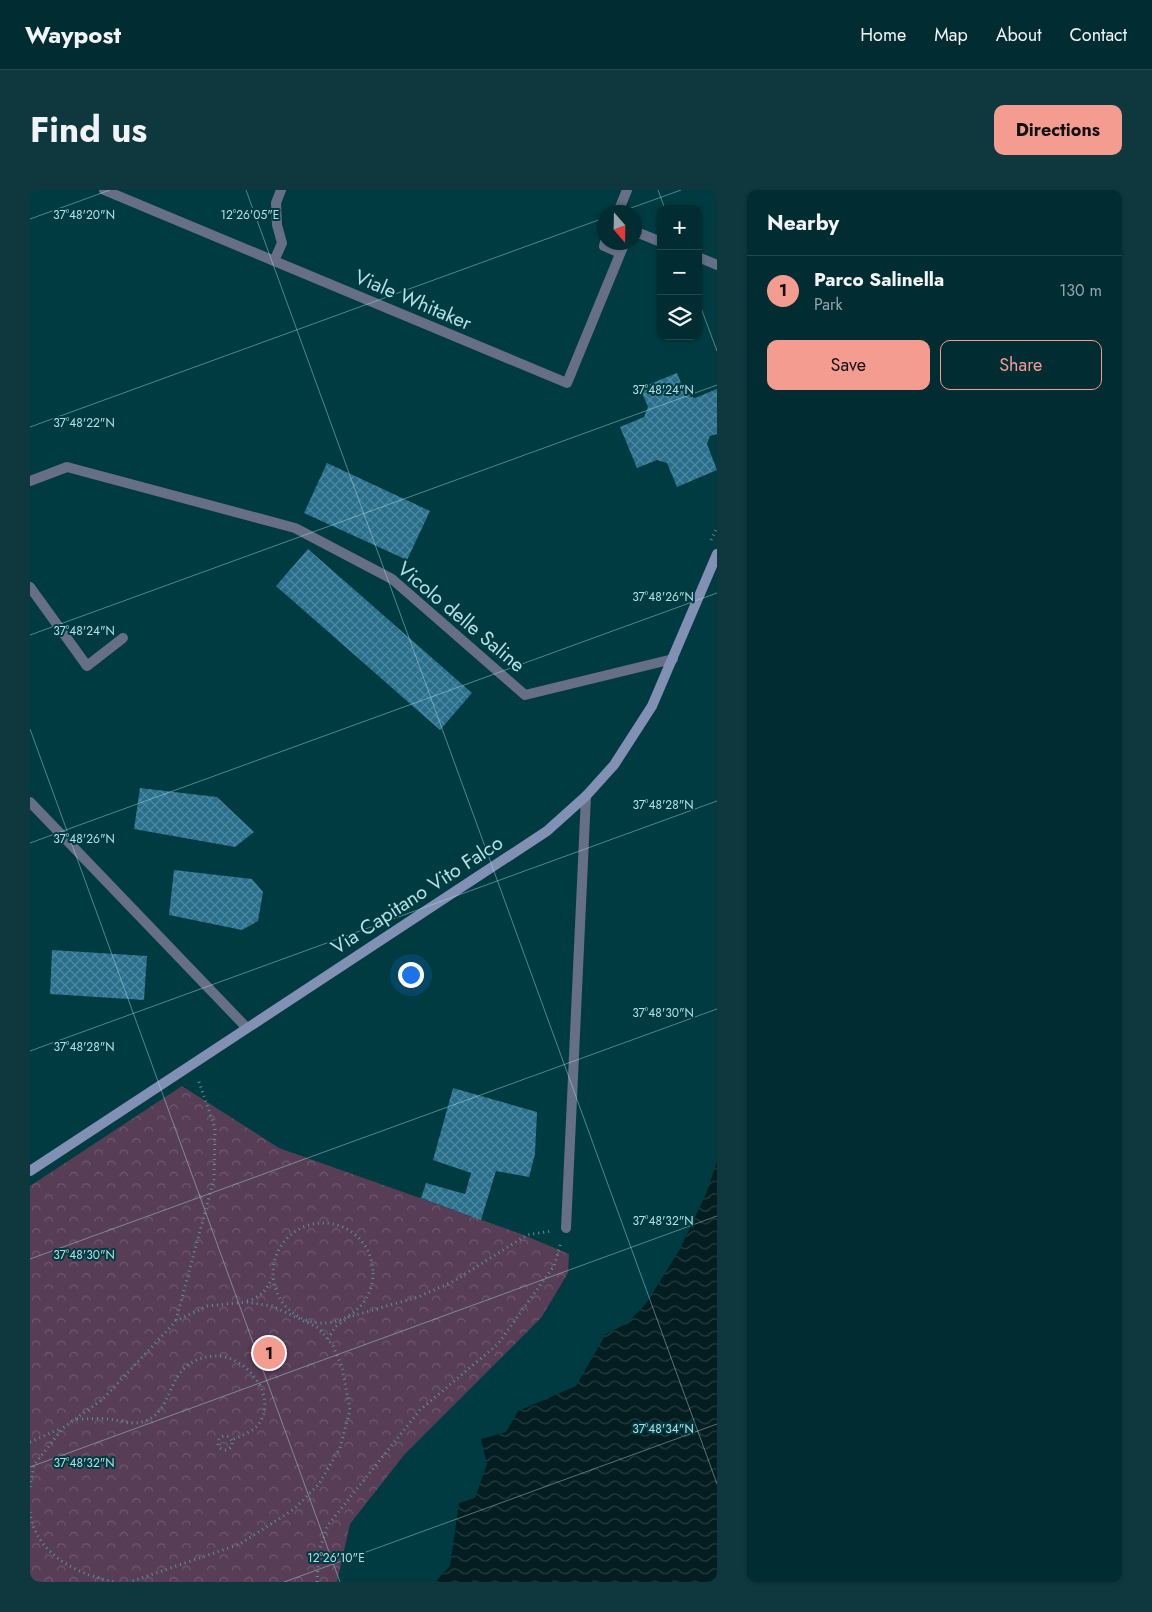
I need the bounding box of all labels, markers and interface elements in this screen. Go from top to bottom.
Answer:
text: Waypost [25,17,121,52]
text: Home [860,22,906,48]
text: Map [934,22,968,48]
text: About [996,22,1041,48]
text: Contact [1069,22,1127,48]
text: Find us [30,105,147,155]
button: Directions [994,105,1122,155]
north arrow [597,205,642,250]
map controls [657,205,702,340]
button: + [657,205,702,250]
text: 37°48'20"N [53,206,115,224]
text: 12°26'05"E [221,206,279,224]
text: Nearby [767,208,839,238]
button: − [657,250,702,295]
street label: Viale Whitaker [350,262,476,338]
text: Parco Salinella [814,266,944,293]
text: 1 [779,279,787,302]
text: 130 m [1059,279,1102,302]
text: Park [814,293,843,316]
button: layers [657,295,702,340]
button: Save [767,340,930,390]
button: Share [940,340,1102,390]
text: 37°48'24"N [632,381,694,399]
text: 37°48'22"N [53,414,115,432]
street label: Vicolo delle Saline [391,555,531,679]
text: 37°48'26"N [632,588,694,606]
text: 37°48'24"N [53,622,115,640]
text: 37°48'28"N [632,796,694,814]
street label: Via Capitano Vito Falco [325,828,509,962]
text: 37°48'26"N [53,830,115,848]
your location [398,962,424,988]
text: 37°48'30"N [632,1004,694,1022]
text: 37°48'28"N [53,1038,115,1056]
text: 37°48'32"N [632,1212,694,1230]
text: 37°48'30"N [53,1246,115,1264]
pin: 1 [253,1334,285,1372]
text: 37°48'34"N [632,1420,694,1438]
text: 37°48'32"N [53,1454,115,1472]
text: 12°26'10"E [307,1549,365,1567]

